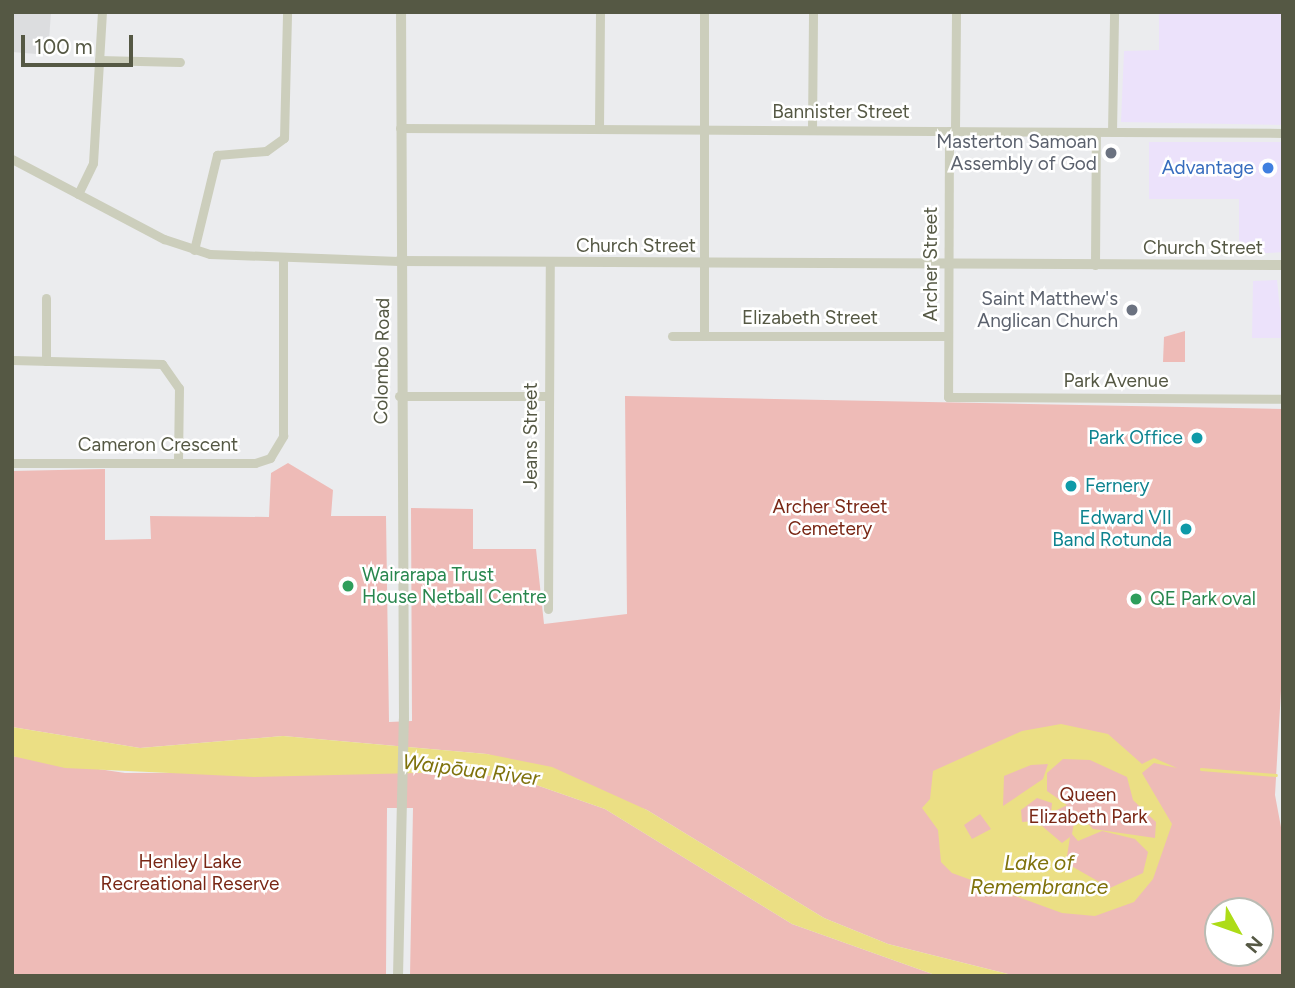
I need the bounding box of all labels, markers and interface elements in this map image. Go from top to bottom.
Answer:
scale bar [24,21,136,65]
text: 100 m [34,34,93,59]
street label: Bannister Street [772,101,910,123]
place label: Masterton Samoan Assembly of God [936,131,1097,175]
marker: Masterton Samoan Assembly of God [1103,145,1119,161]
place label: Advantage [1162,157,1254,179]
marker: Advantage [1260,160,1276,176]
street label: Archer Street [920,207,942,321]
street label: Church Street [576,235,696,257]
street label: Church Street [1143,237,1263,259]
place label: Saint Matthew's Anglican Church [977,288,1118,332]
street label: Colombo Road [369,297,395,425]
marker: Saint Matthew's Anglican Church [1124,302,1140,318]
street label: Elizabeth Street [742,307,878,329]
street label: Park Avenue [1063,370,1169,392]
street label: Jeans Street [520,382,542,490]
place label: Park Office [1088,427,1183,449]
marker: Park Office [1189,430,1205,446]
street label: Cameron Crescent [78,434,238,456]
place label: Fernery [1085,475,1149,497]
marker: Fernery [1063,478,1079,494]
park label: Archer Street Cemetery [773,496,887,540]
place label: Edward VII Band Rotunda [1052,507,1172,551]
marker: Edward VII Band Rotunda [1178,521,1194,537]
place label: Wairarapa Trust House Netball Centre [362,564,547,608]
marker: Wairarapa Trust House Netball Centre [340,578,356,594]
place label: QE Park oval [1150,588,1256,610]
marker: QE Park oval [1128,591,1144,607]
water label: Waipōua River [401,749,541,791]
park label: Queen Elizabeth Park [1029,784,1147,828]
water label: Lake of Remembrance [970,850,1108,900]
park label: Henley Lake Recreational Reserve [101,851,279,895]
north arrow [1204,897,1274,967]
text: N [1240,932,1267,958]

